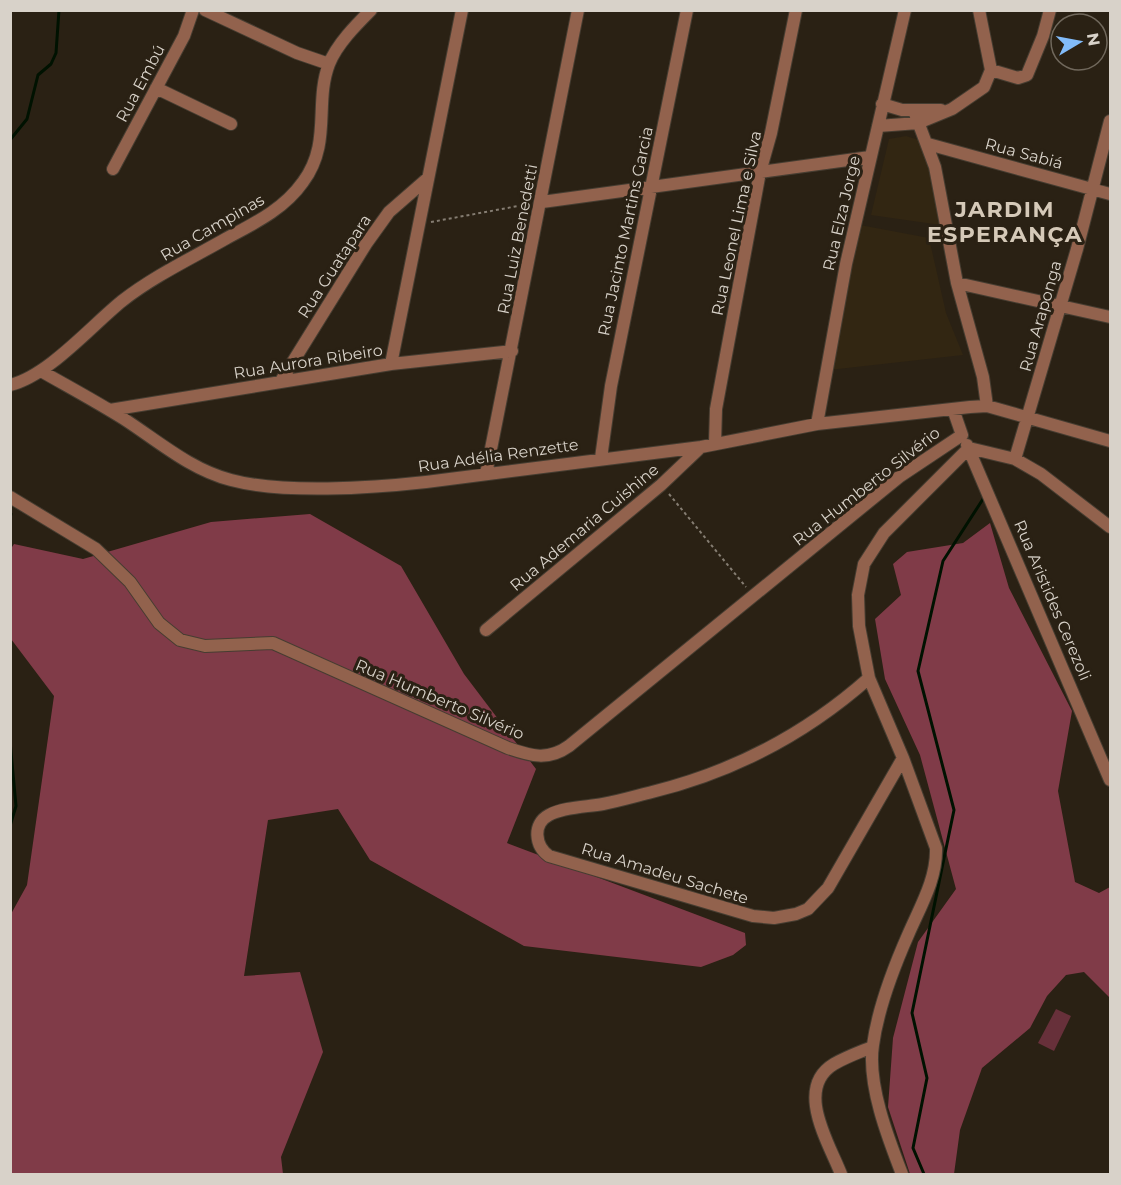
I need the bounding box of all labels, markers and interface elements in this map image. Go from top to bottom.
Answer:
north arrow [1049,12,1109,72]
text: N [1083,31,1104,48]
street label: Rua Embú [112,41,169,125]
street label: Rua Jacinto Martins Garcia [594,125,657,337]
street label: Rua Leonel Lima e Silva [708,129,765,317]
street label: Rua Sabiá [983,134,1065,173]
street label: Rua Elza Jorge [819,154,864,273]
street label: Rua Luiz Benedetti [494,162,541,316]
street label: Rua Campinas [157,190,268,265]
district label: JARDIM ESPERANÇA [927,196,1083,248]
street label: Rua Guatapara [294,211,375,322]
street label: Rua Araponga [1016,258,1065,374]
street label: Rua Aurora Ribeiro [232,340,384,383]
street label: Rua Humberto Silvério [789,423,944,550]
street label: Rua Adélia Renzette [417,435,580,476]
street label: Rua Ademaria Cuishine [506,460,662,595]
street label: Rua Aristides Cerezoli [1010,517,1095,683]
street label: Rua Humberto Silvério [353,655,527,744]
street label: Rua Amadeu Sachete [579,839,751,908]

